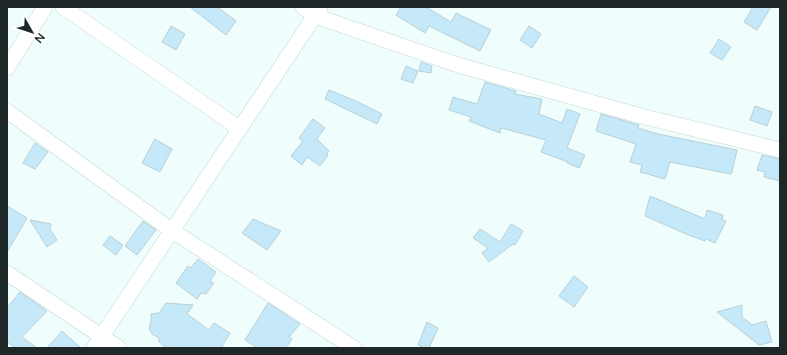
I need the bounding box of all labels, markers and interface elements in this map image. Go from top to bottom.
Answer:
north arrow [12,12,52,52]
text: N [32,30,47,46]

